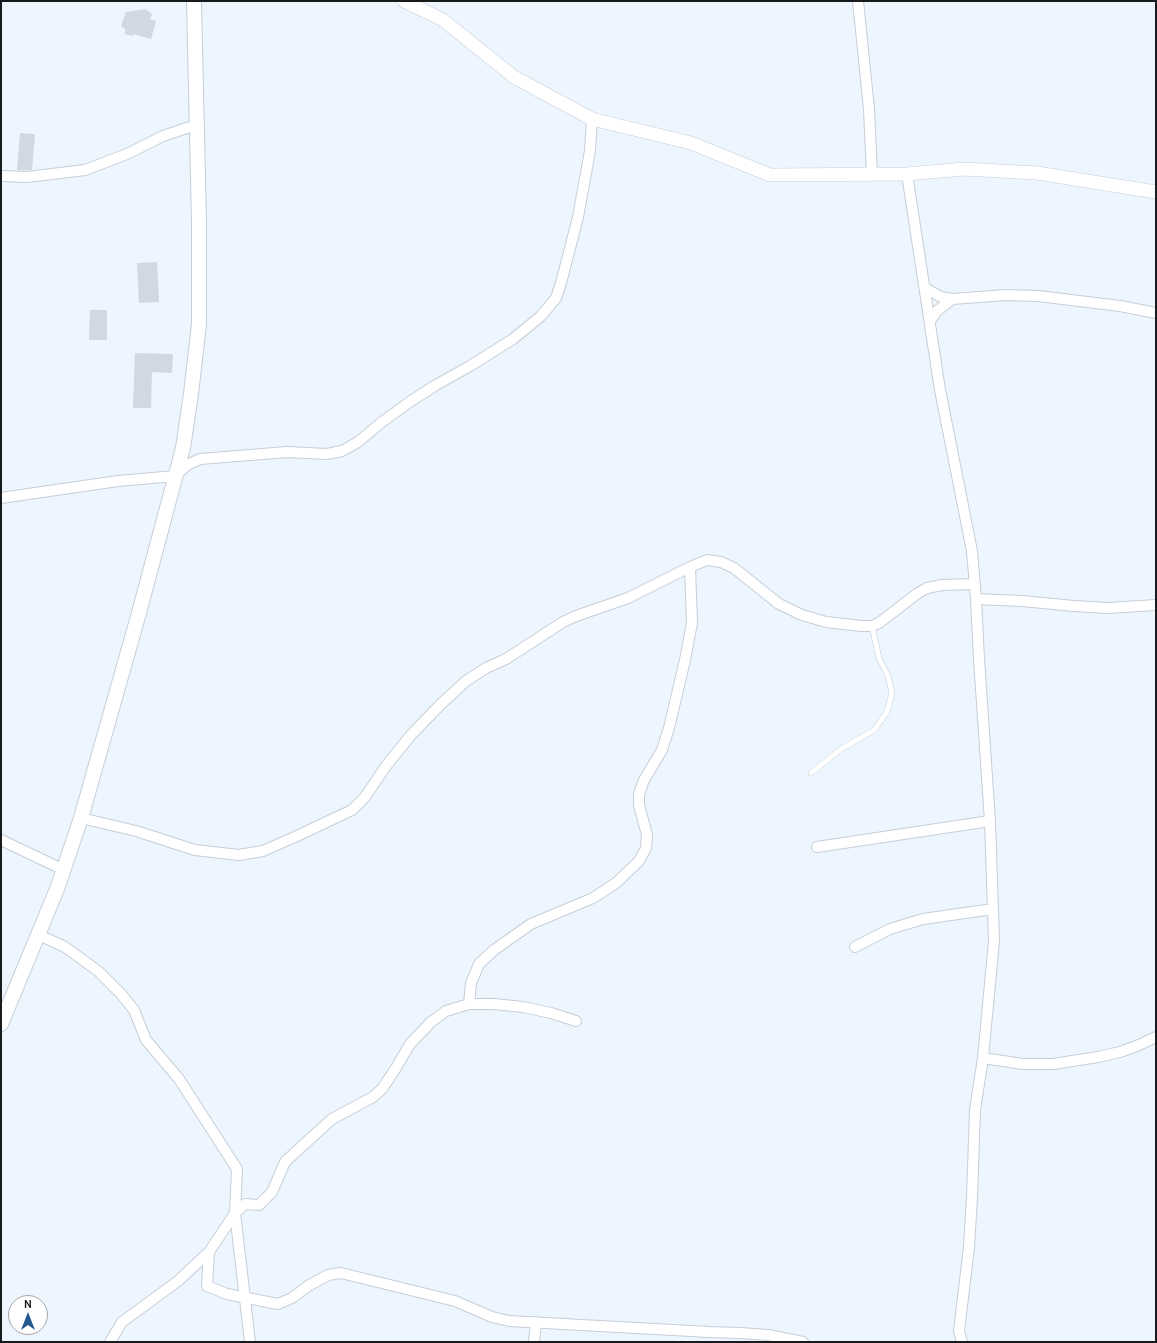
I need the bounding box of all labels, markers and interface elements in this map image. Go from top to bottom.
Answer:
north arrow [8,1295,48,1335]
text: N [24,1297,32,1311]

